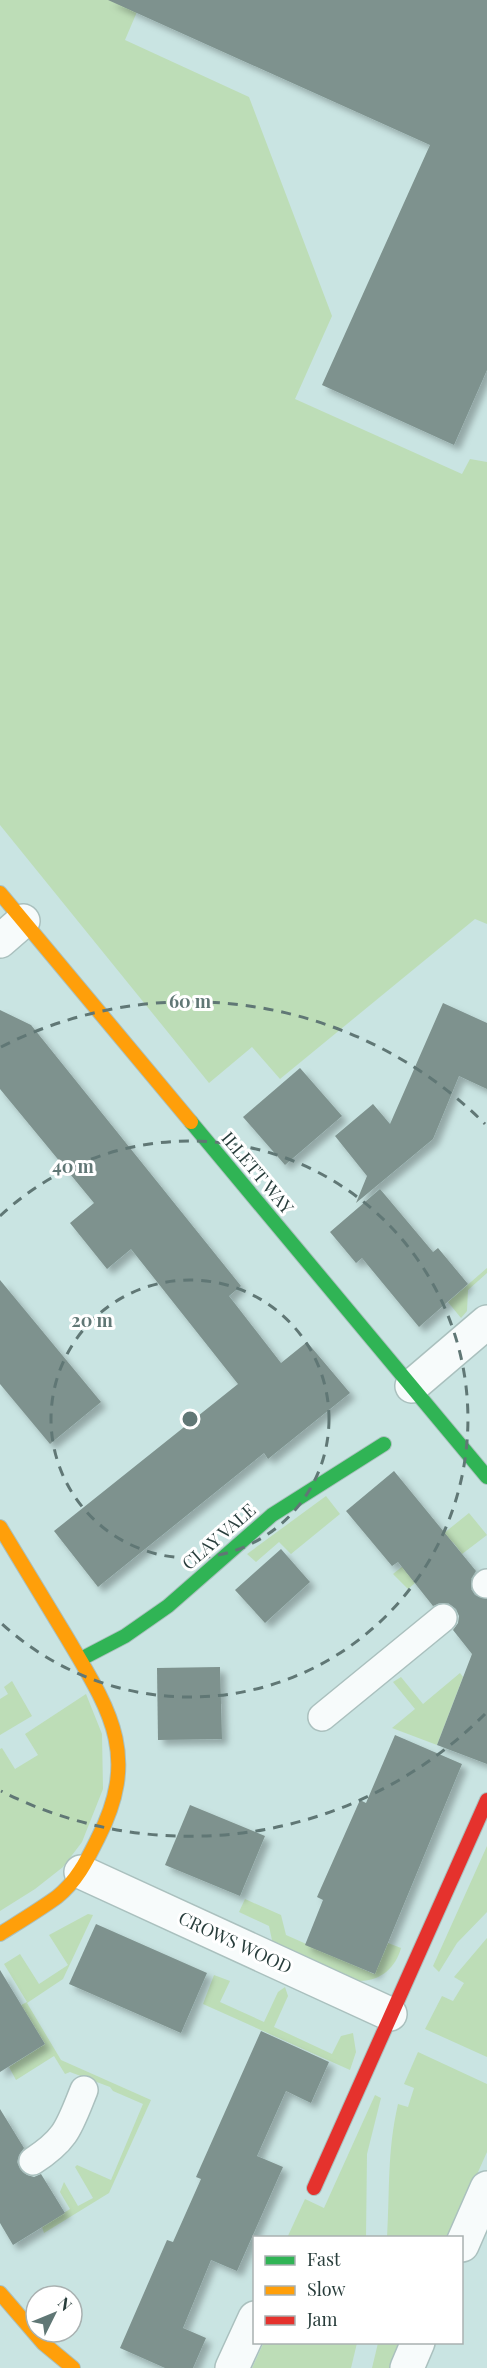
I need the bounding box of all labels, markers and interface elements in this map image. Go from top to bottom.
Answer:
text: 60 m [169,989,212,1013]
street label: ILLETT WAY [216,1126,299,1219]
text: 40 m [52,1154,95,1178]
text: 20 m [71,1308,113,1332]
centre of rings [180,1409,200,1429]
street label: CLAY VALE [176,1498,260,1575]
street label: CROWS WOOD [175,1905,296,1979]
legend [253,2236,463,2344]
text: Fast [307,2247,341,2271]
text: Slow [307,2277,345,2301]
north arrow [24,2284,84,2344]
text: N [54,2292,77,2315]
text: Jam [306,2307,337,2331]

